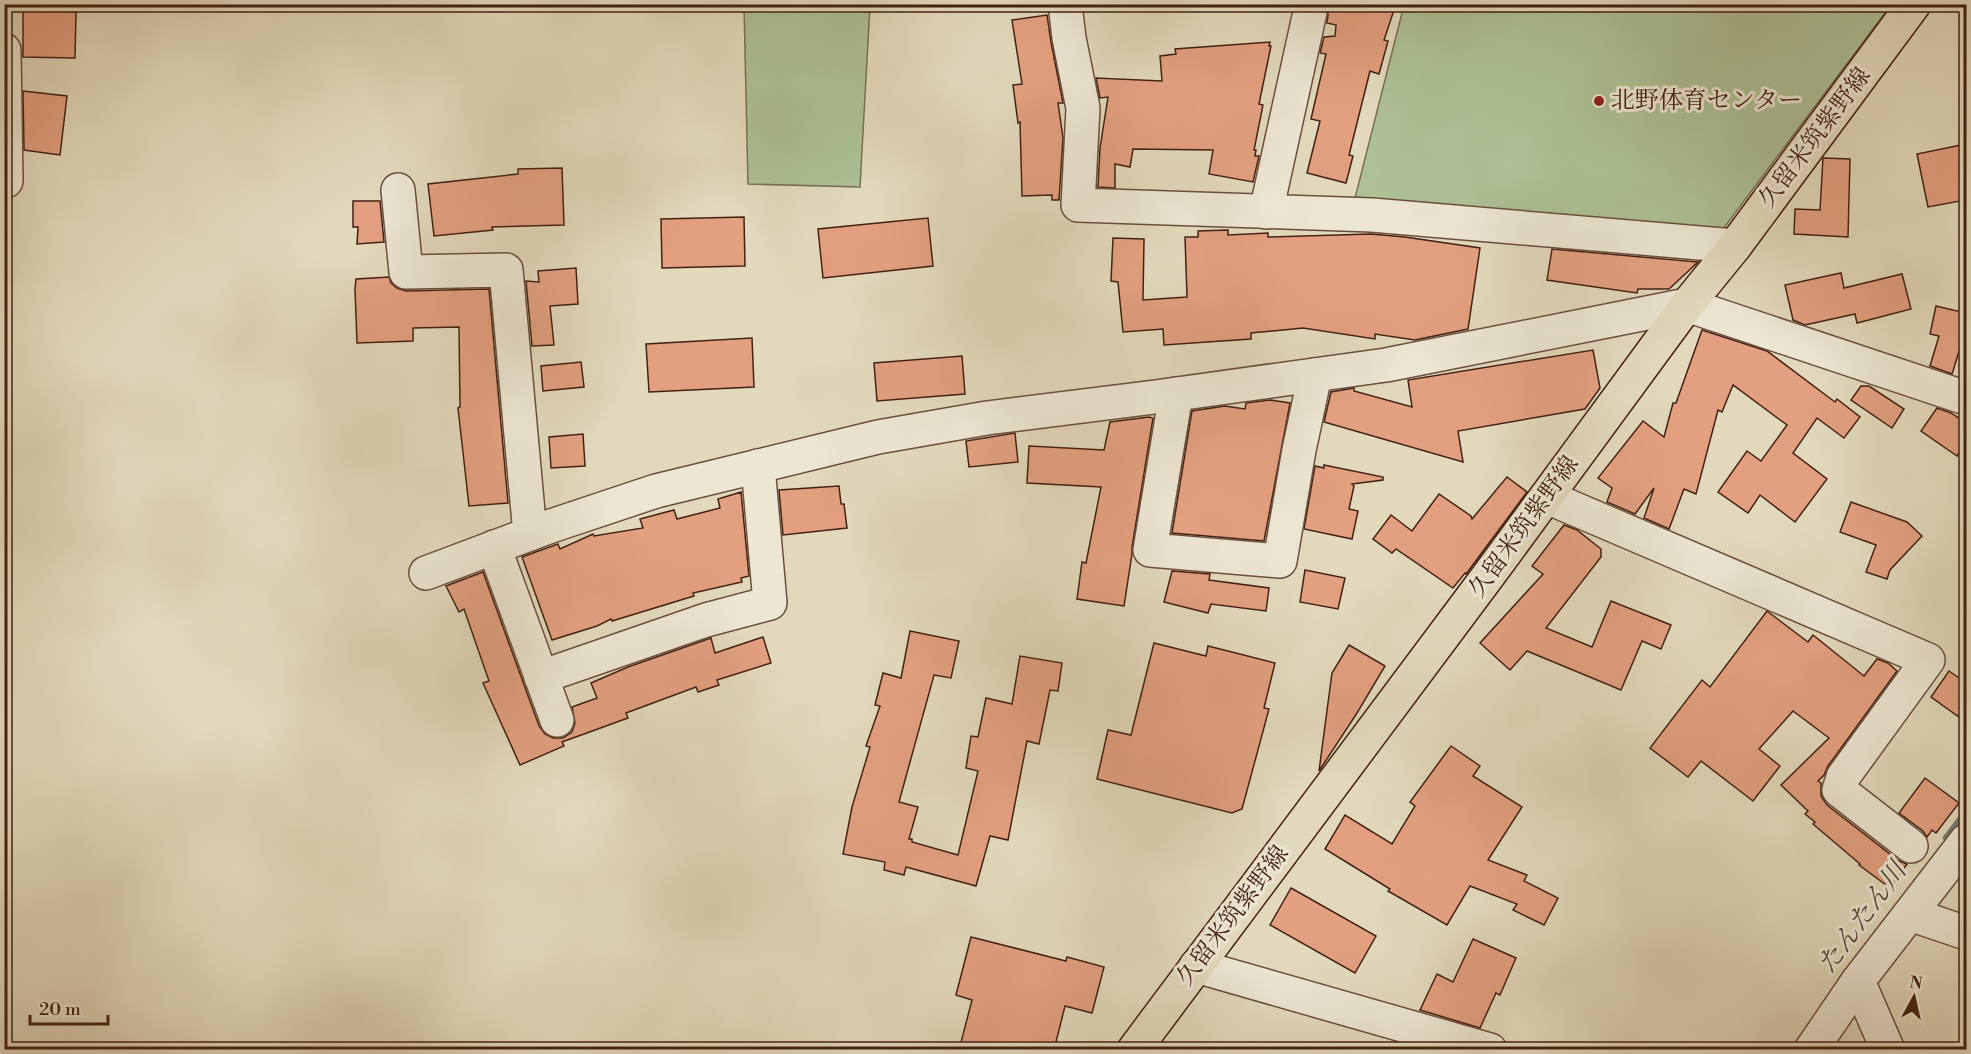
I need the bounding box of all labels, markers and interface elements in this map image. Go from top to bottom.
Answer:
street label: 久留米筑紫野線 [1752,62,1878,214]
place label: 北野体育センター [1611,86,1802,116]
marker: 北野体育センター [1592,94,1606,108]
street label: 久留米筑紫野線 [1462,450,1586,604]
street label: 久留米筑紫野線 [1170,840,1296,992]
water label: たんたん川 [1811,854,1915,980]
north arrow [1884,967,1944,1027]
text: N [1908,972,1924,994]
scale bar [30,988,108,1026]
text: 20 m [39,998,81,1021]

